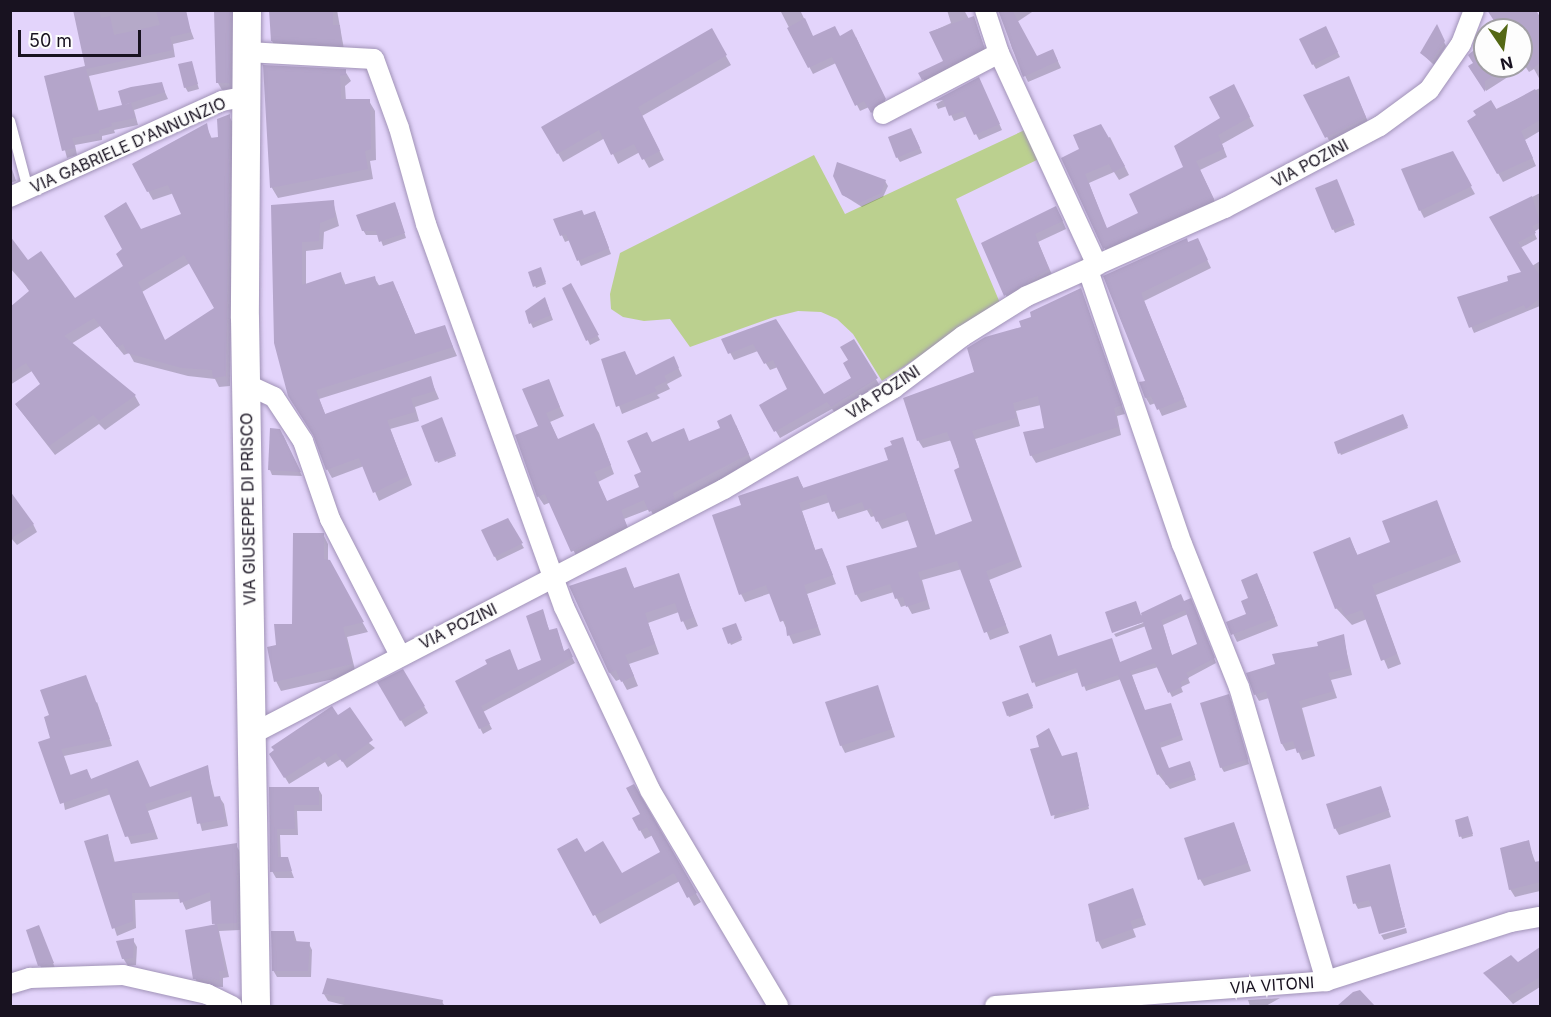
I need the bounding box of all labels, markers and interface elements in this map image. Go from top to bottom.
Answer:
scale bar [21,18,144,56]
north arrow [1473,18,1533,78]
text: 50 m [29,30,72,51]
text: N [1498,52,1515,75]
street label: VIA GABRIELE D'ANNUNZIO [27,93,229,197]
street label: VIA POZINI [1268,135,1352,191]
street label: VIA POZINI [843,361,923,423]
street label: VIA GIUSEPPE DI PRISCO [237,412,259,606]
street label: VIA POZINI [416,599,500,653]
street label: VIA VITONI [1229,972,1315,998]

